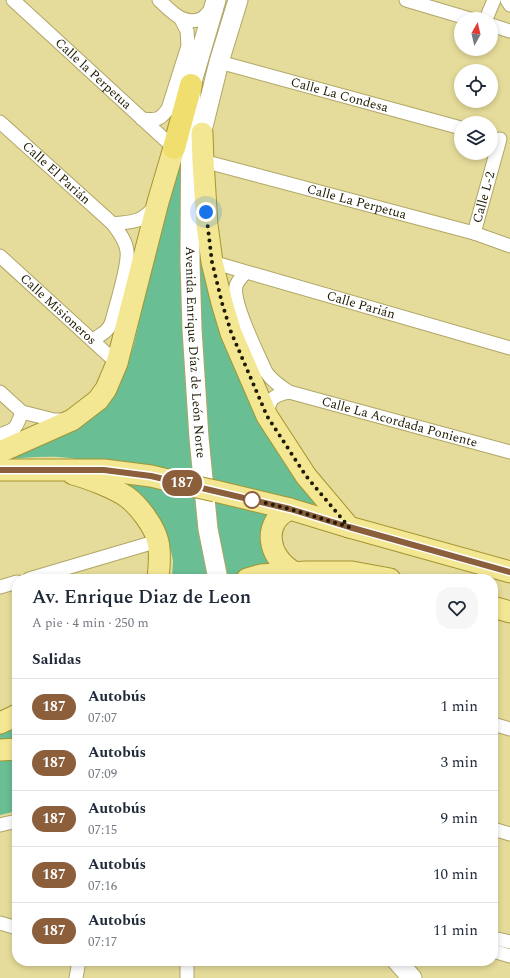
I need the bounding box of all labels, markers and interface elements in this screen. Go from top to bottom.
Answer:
north arrow [454,12,498,56]
map controls [454,12,498,160]
street label: Calle la Perpetua [50,33,137,115]
button: locate [454,64,498,108]
street label: Calle La Condesa [289,72,391,118]
button: layers [454,116,498,160]
street label: Calle El Parián [18,137,95,209]
street label: Calle L-2 [467,169,501,225]
street label: Calle La Perpetua [305,179,409,225]
your location [196,202,216,222]
street label: Avenida Enrique Díaz de León Norte [180,246,211,459]
street label: Calle Misioneros [15,269,101,350]
street label: Calle Parián [324,286,398,324]
street label: Calle La Acordada Poniente [319,391,480,453]
line badge: 187 [159,470,205,496]
text: 187 [170,472,194,493]
unlabelled marker [243,491,261,509]
text: Av. Enrique Diaz de Leon [32,583,251,612]
button: heart [436,587,478,629]
text: A pie · 4 min · 250 m [32,613,149,633]
text: Salidas [32,648,81,671]
text: Autobús [88,685,146,708]
text: 1 min [440,695,478,718]
text: 187 [42,696,66,717]
text: 07:07 [88,708,117,728]
text: Autobús [88,741,146,764]
text: 3 min [440,751,478,774]
text: 187 [42,752,66,773]
text: 07:09 [88,764,117,784]
text: Autobús [88,797,146,820]
text: 9 min [440,807,478,830]
text: 187 [42,808,66,829]
text: 07:15 [88,820,117,840]
text: Autobús [88,853,146,876]
text: 10 min [433,863,478,886]
text: 187 [42,864,66,885]
text: 07:16 [88,876,117,896]
text: Autobús [88,909,146,932]
text: 11 min [433,919,478,942]
text: 187 [42,920,66,941]
text: 07:17 [88,932,117,952]

